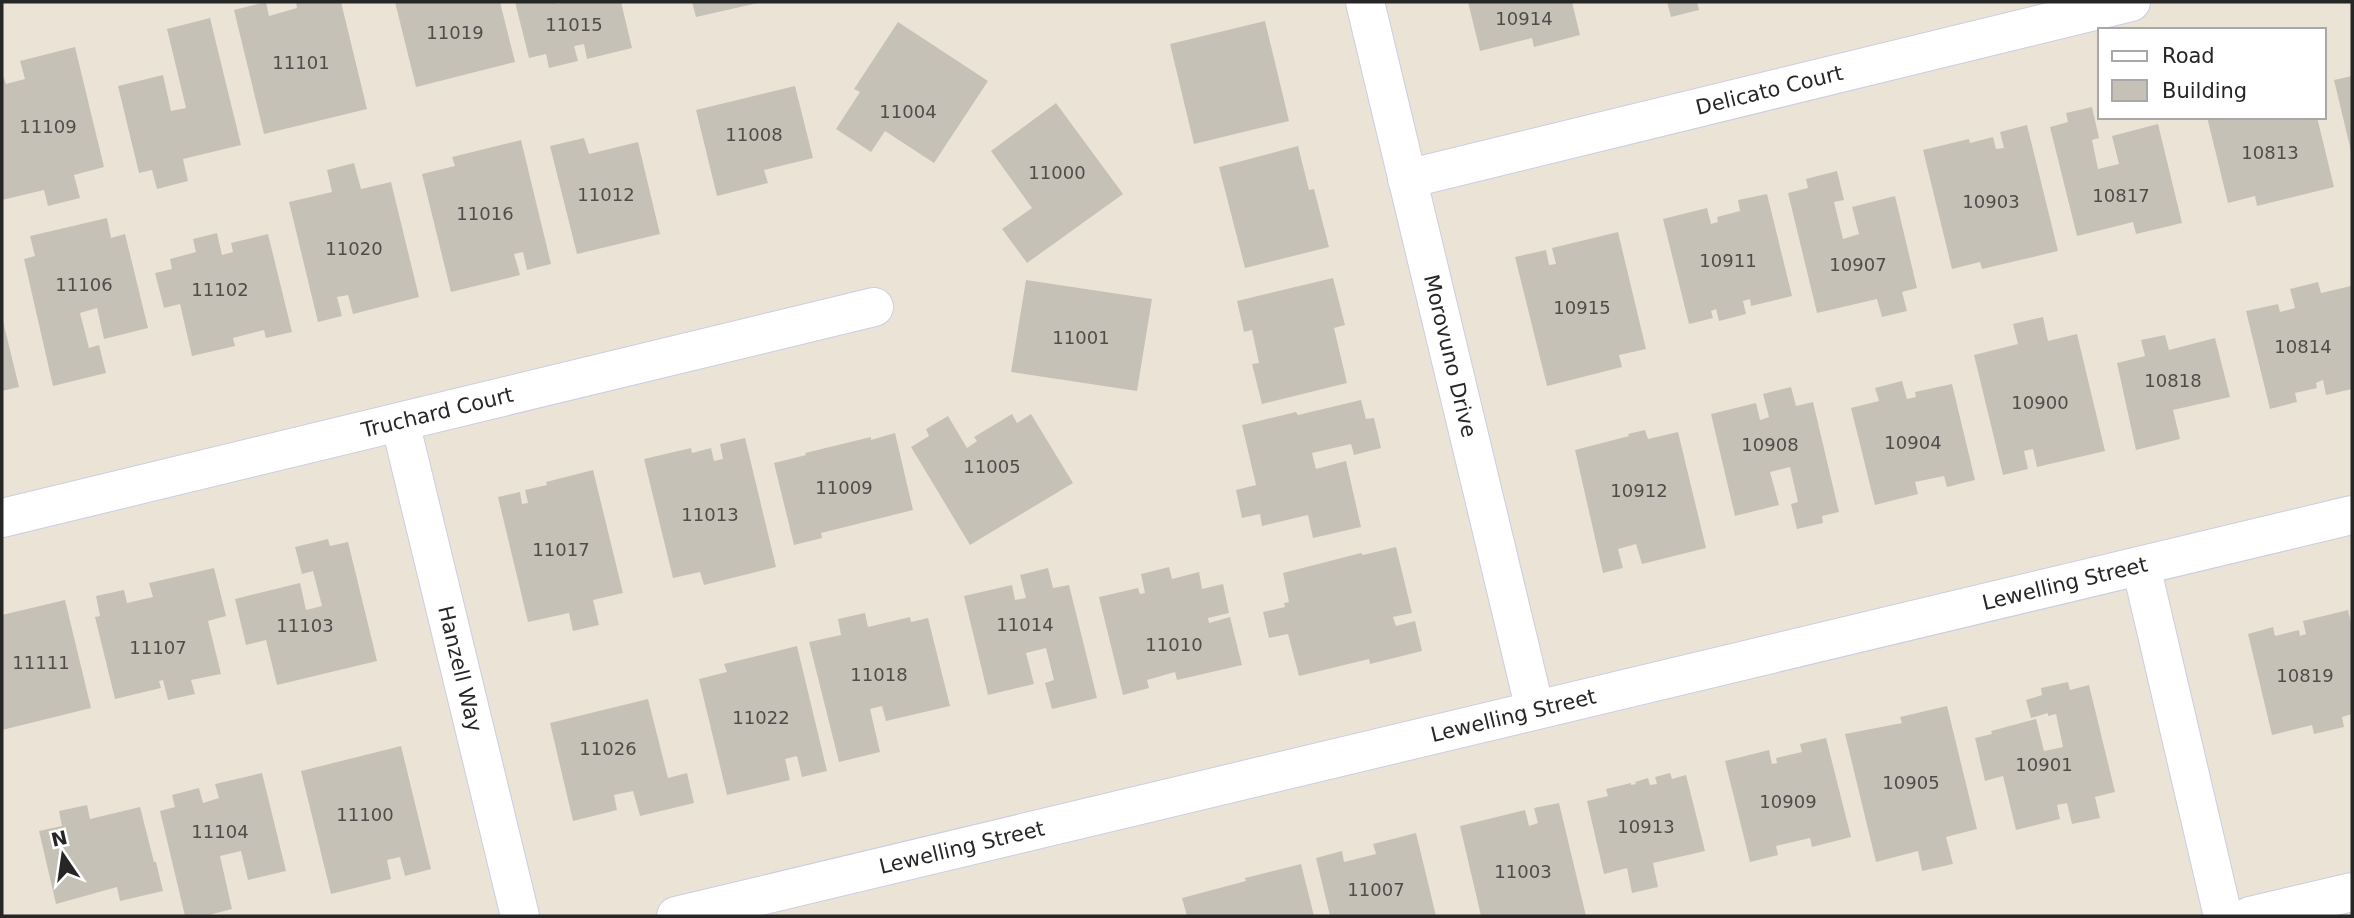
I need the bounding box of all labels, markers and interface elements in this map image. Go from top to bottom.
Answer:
house number: 10914 [1495,8,1553,29]
house number: 11015 [545,14,603,35]
house number: 11019 [426,22,484,43]
legend [2098,28,2326,119]
text: Road [2162,44,2215,68]
house number: 11101 [272,52,330,73]
street label: Delicato Court [1693,61,1845,120]
text: Building [2162,79,2247,103]
house number: 11004 [879,101,937,122]
house number: 11109 [19,116,77,137]
house number: 11008 [725,124,783,145]
house number: 10813 [2241,142,2299,163]
house number: 11000 [1028,162,1086,183]
house number: 11012 [577,184,635,205]
house number: 10817 [2092,185,2150,206]
house number: 10903 [1962,191,2020,212]
house number: 11016 [456,203,514,224]
house number: 11020 [325,238,383,259]
house number: 10911 [1699,250,1757,271]
house number: 10907 [1829,254,1887,275]
street label: Morovuno Drive [1419,272,1481,440]
house number: 11106 [55,274,113,295]
house number: 11102 [191,279,249,300]
house number: 10915 [1553,297,1611,318]
house number: 11001 [1052,327,1110,348]
house number: 10814 [2274,336,2332,357]
house number: 10818 [2144,370,2202,391]
street label: Truchard Court [358,383,516,443]
house number: 10900 [2011,392,2069,413]
house number: 10904 [1884,432,1942,453]
house number: 10908 [1741,434,1799,455]
house number: 11005 [963,456,1021,477]
house number: 11009 [815,477,873,498]
house number: 10912 [1610,480,1668,501]
house number: 11013 [681,504,739,525]
house number: 11017 [532,539,590,560]
street label: Lewelling Street [1980,552,2150,615]
street label: Hanzell Way [433,603,487,734]
house number: 11014 [996,614,1054,635]
house number: 11103 [276,615,334,636]
house number: 11010 [1145,634,1203,655]
house number: 11107 [129,637,187,658]
house number: 11111 [12,652,70,673]
house number: 11018 [850,664,908,685]
house number: 10819 [2276,665,2334,686]
street label: Lewelling Street [1428,684,1598,747]
house number: 11022 [732,707,790,728]
house number: 11026 [579,738,637,759]
house number: 10901 [2015,754,2073,775]
house number: 10905 [1882,772,1940,793]
house number: 10909 [1759,791,1817,812]
house number: 11100 [336,804,394,825]
street label: Lewelling Street [877,816,1047,879]
house number: 10913 [1617,816,1675,837]
north arrow [28,820,98,890]
house number: 11104 [191,821,249,842]
text: N [49,826,69,851]
house number: 11003 [1494,861,1552,882]
house number: 11007 [1347,879,1405,900]

